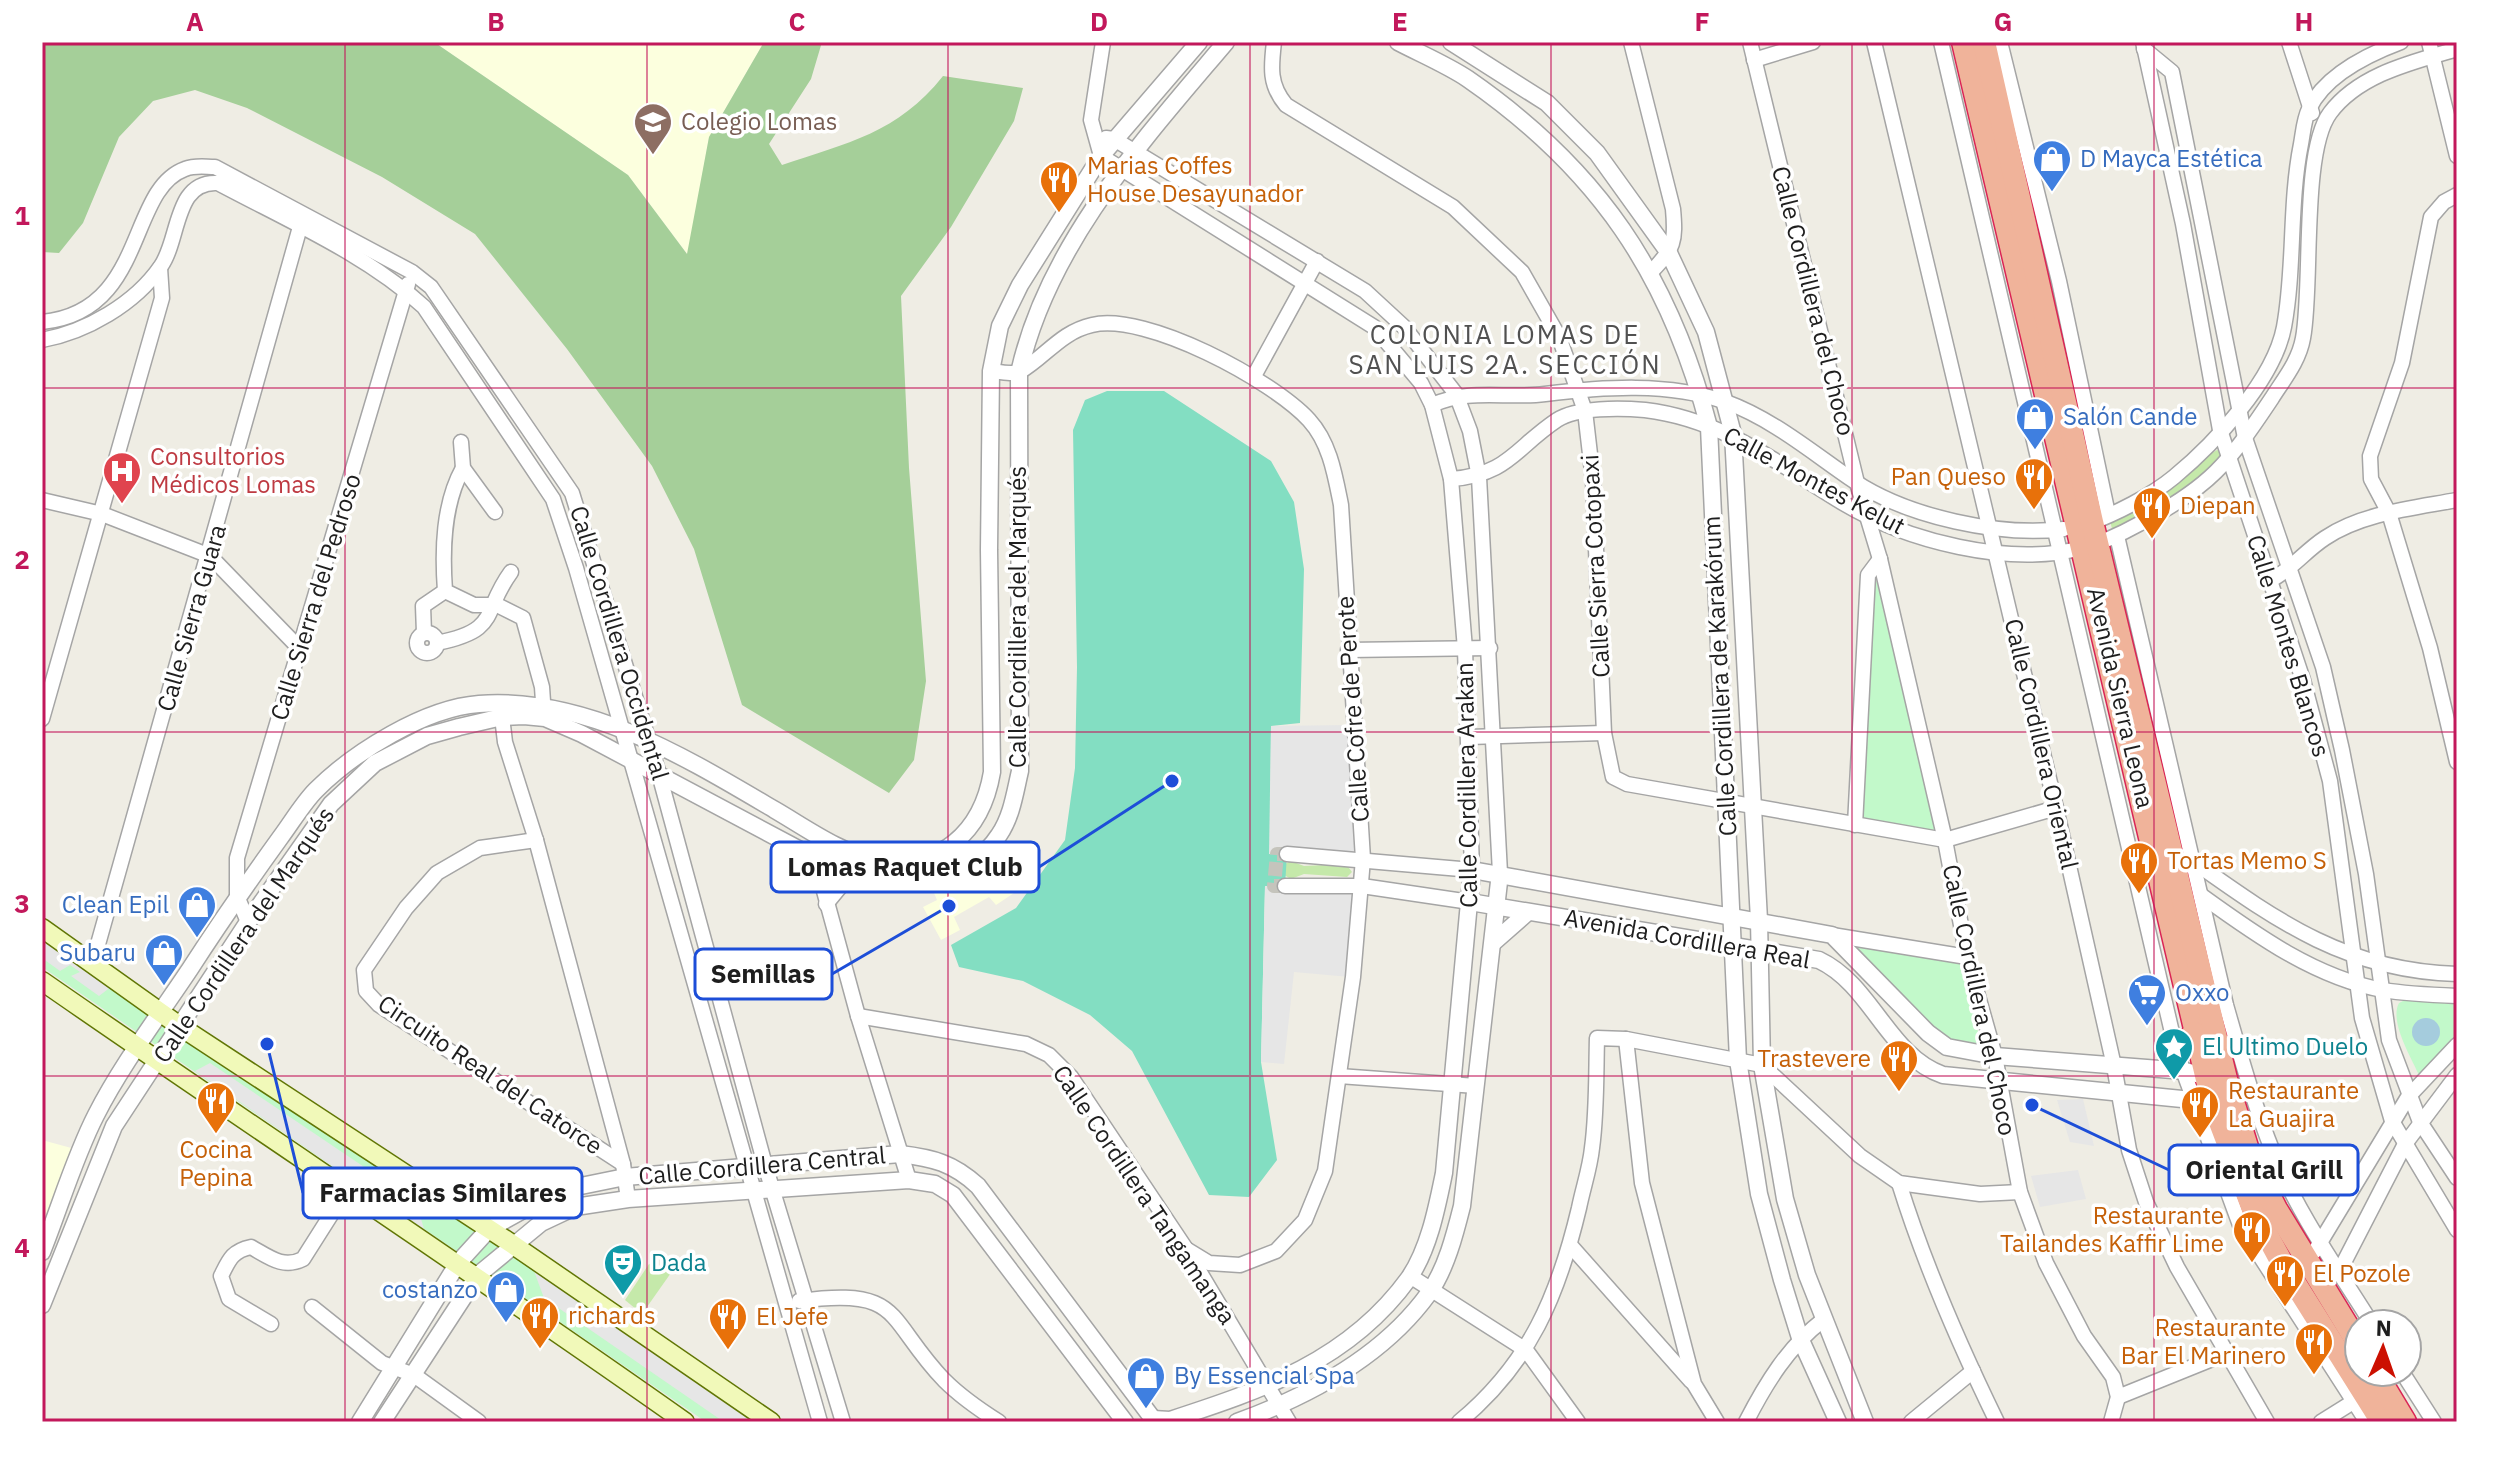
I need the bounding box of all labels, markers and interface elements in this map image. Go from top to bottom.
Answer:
text: A [186,4,204,38]
text: B [487,4,505,38]
text: C [789,4,806,38]
text: D [1090,4,1108,38]
text: E [1392,4,1408,38]
text: F [1694,4,1710,38]
text: G [1994,4,2012,38]
text: H [2295,4,2313,38]
school or university icon: Colegio Lomas [632,101,674,156]
place label: Colegio Lomas [681,105,838,137]
shop icon: D Mayca Estética [2031,138,2073,193]
place label: D Mayca Estética [2080,142,2263,174]
place label: Marias Coffes House Desayunador [1087,149,1304,209]
restaurant icon: Marias Coffes House Desayunador [1038,159,1080,214]
street label: Calle Cordillera del Choco [1765,163,1863,439]
text: 1 [14,198,30,232]
district label: COLONIA LOMAS DE SAN LUIS 2A. SECCIÓN [1348,317,1662,381]
shop icon: Salón Cande [2014,396,2056,451]
place label: Salón Cande [2063,400,2197,432]
street label: Calle Montes Kelut [1718,419,1911,541]
place label: Consultorios Médicos Lomas [150,440,316,500]
hospital icon: Consultorios Médicos Lomas [101,450,143,505]
street label: Calle Sierra Cotopaxi [1573,454,1617,679]
restaurant icon: Pan Queso [2013,456,2055,511]
place label: Pan Queso [1891,460,2006,492]
street label: Calle Cordillera del Marqués [1001,466,1033,768]
street label: Calle Sierra del Pedroso [262,469,368,724]
restaurant icon: Diepan [2131,485,2173,540]
place label: Diepan [2180,489,2256,521]
street label: Calle Cordillera Occidental [563,502,677,784]
street label: Calle Cordillera de Karakórum [1695,515,1743,837]
street label: Calle Sierra Guara [149,520,233,715]
street label: Calle Montes Blancos [2240,531,2338,761]
text: 2 [14,542,30,576]
street label: Avenida Sierra Leona [2080,584,2162,812]
street label: Calle Cofre de Perote [1328,595,1376,823]
street label: Calle Cordillera Oriental [1998,615,2086,872]
street label: Calle Cordillera Arakan [1448,662,1484,908]
street label: Calle Cordillera del Marqués [145,800,341,1069]
restaurant icon: Tortas Memo S [2118,840,2160,895]
callout: Lomas Raquet Club [771,842,1039,892]
place label: Tortas Memo S [2167,844,2327,876]
text: Lomas Raquet Club [787,849,1023,883]
street label: Calle Cordillera del Choco [1936,861,2024,1138]
shop icon: Clean Epil [176,884,218,939]
text: 3 [14,886,30,920]
place label: Clean Epil [62,888,169,920]
street label: Avenida Cordillera Real [1562,901,1813,975]
shop icon: Subaru [143,932,185,987]
place label: Subaru [59,936,136,968]
callout: Semillas [695,949,832,999]
text: Semillas [711,956,815,990]
supermarket icon: Oxxo [2126,972,2168,1027]
place label: Oxxo [2175,976,2229,1008]
street label: Circuito Real del Catorce [372,987,609,1161]
place icon: El Ultimo Duelo [2153,1026,2195,1081]
place label: El Ultimo Duelo [2202,1030,2368,1062]
restaurant icon: Trastevere [1878,1038,1920,1093]
place label: Trastevere [1757,1042,1871,1074]
street label: Calle Cordillera Tangamanga [1046,1058,1244,1331]
place label: Restaurante La Guajira [2228,1074,2359,1134]
restaurant icon: Cocina Pepina [195,1080,237,1135]
restaurant icon: Restaurante La Guajira [2179,1084,2221,1139]
place label: Cocina Pepina [179,1133,253,1193]
street label: Calle Cordillera Central [637,1138,887,1192]
callout: Oriental Grill [2169,1145,2358,1195]
text: Oriental Grill [2185,1152,2343,1186]
callout: Farmacias Similares [303,1168,582,1218]
text: Farmacias Similares [319,1175,567,1209]
place label: Restaurante Tailandes Kaffir Lime [2000,1199,2224,1259]
restaurant icon: Restaurante Tailandes Kaffir Lime [2231,1209,2273,1264]
text: 4 [14,1230,30,1264]
theatre icon: Dada [602,1242,644,1297]
place label: Dada [651,1246,707,1278]
restaurant icon: El Pozole [2264,1253,2306,1308]
place label: El Pozole [2313,1257,2411,1289]
shop icon: costanzo [485,1269,527,1324]
place label: costanzo [382,1273,478,1305]
restaurant icon: richards [519,1295,561,1350]
restaurant icon: El Jefe [707,1296,749,1351]
place label: richards [568,1299,656,1331]
place label: El Jefe [756,1300,828,1332]
north arrow [2343,1308,2423,1388]
place label: Restaurante Bar El Marinero [2121,1311,2286,1371]
text: N [2375,1313,2392,1342]
restaurant icon: Restaurante Bar El Marinero [2293,1321,2335,1376]
shop icon: By Essencial Spa [1125,1355,1167,1410]
place label: By Essencial Spa [1174,1359,1355,1391]

